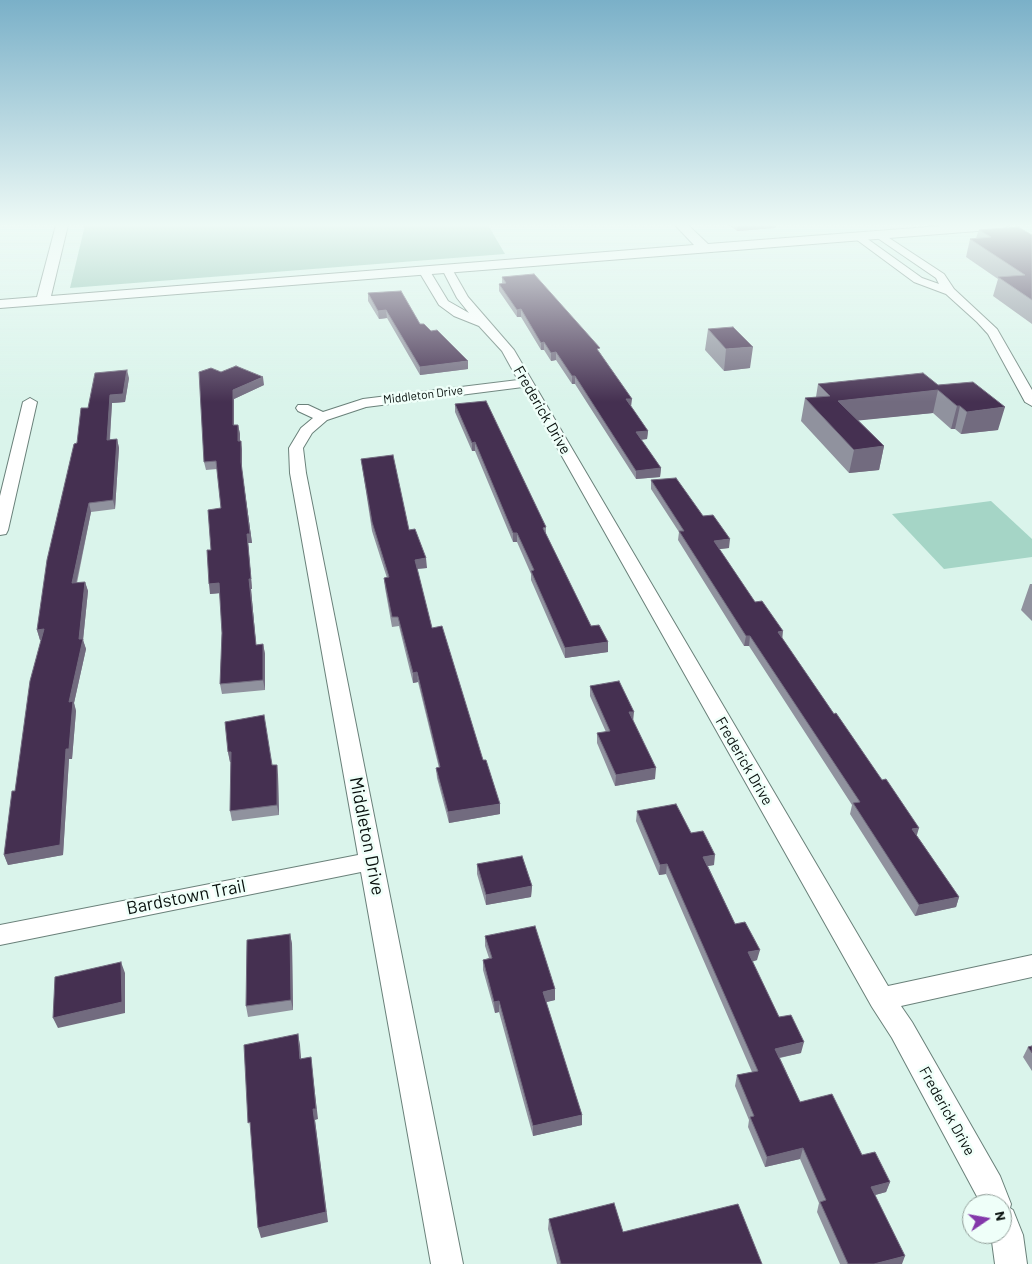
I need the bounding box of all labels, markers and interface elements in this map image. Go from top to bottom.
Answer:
street label: Frederick Drive [509,363,575,457]
street label: Middleton Drive [382,383,464,407]
street label: Frederick Drive [711,714,777,808]
street label: Middleton Drive [345,775,389,897]
street label: Bardstown Trail [125,875,247,919]
street label: Frederick Drive [915,1063,979,1159]
north arrow [962,1194,1012,1244]
text: N [992,1210,1010,1222]

